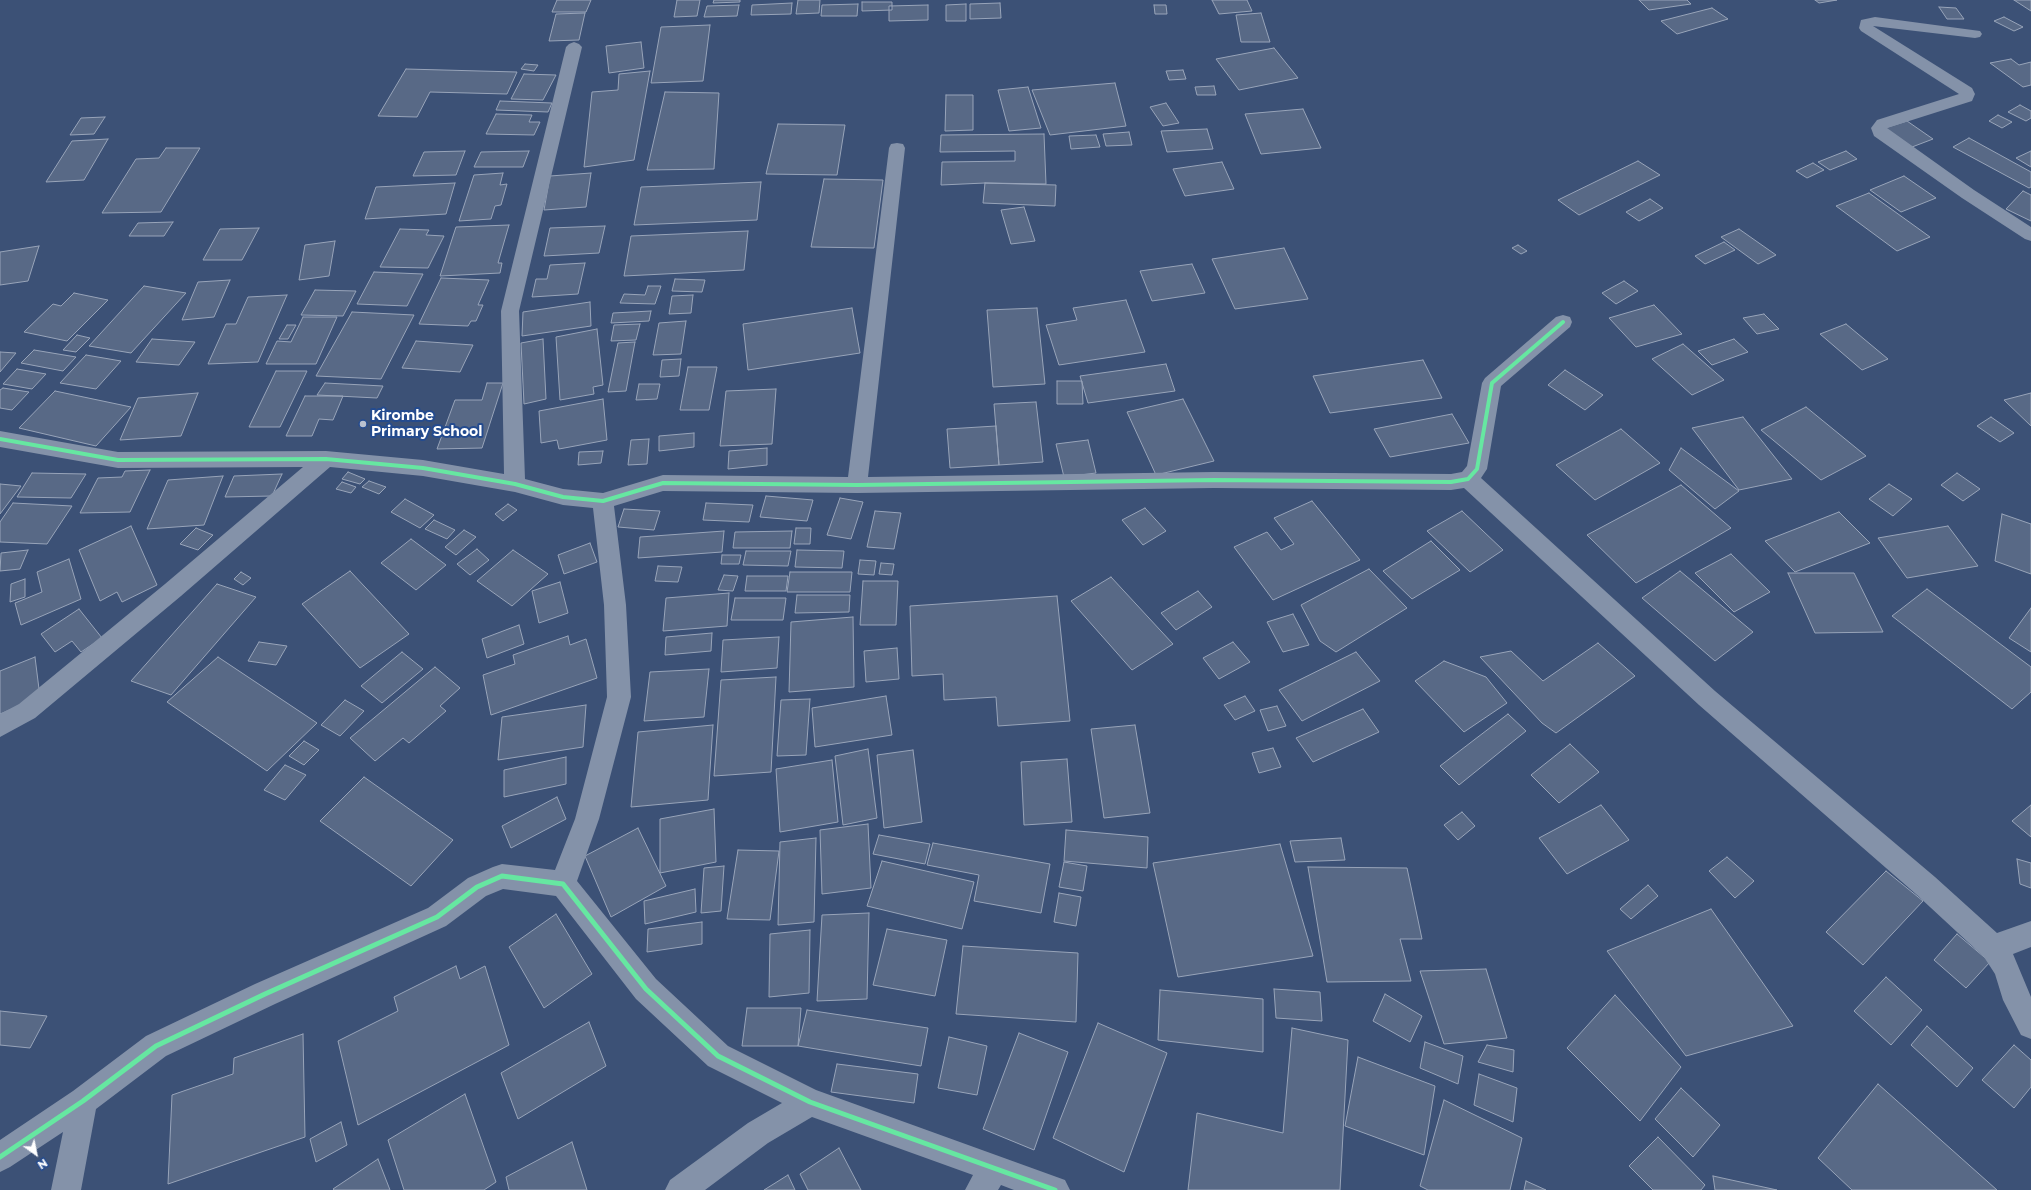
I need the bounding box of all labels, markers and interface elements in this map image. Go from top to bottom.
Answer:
place label: Kirombe Primary School [371,408,482,440]
marker: Kirombe Primary School [358,419,368,429]
north arrow [16,1134,56,1174]
text: N [35,1156,50,1172]

